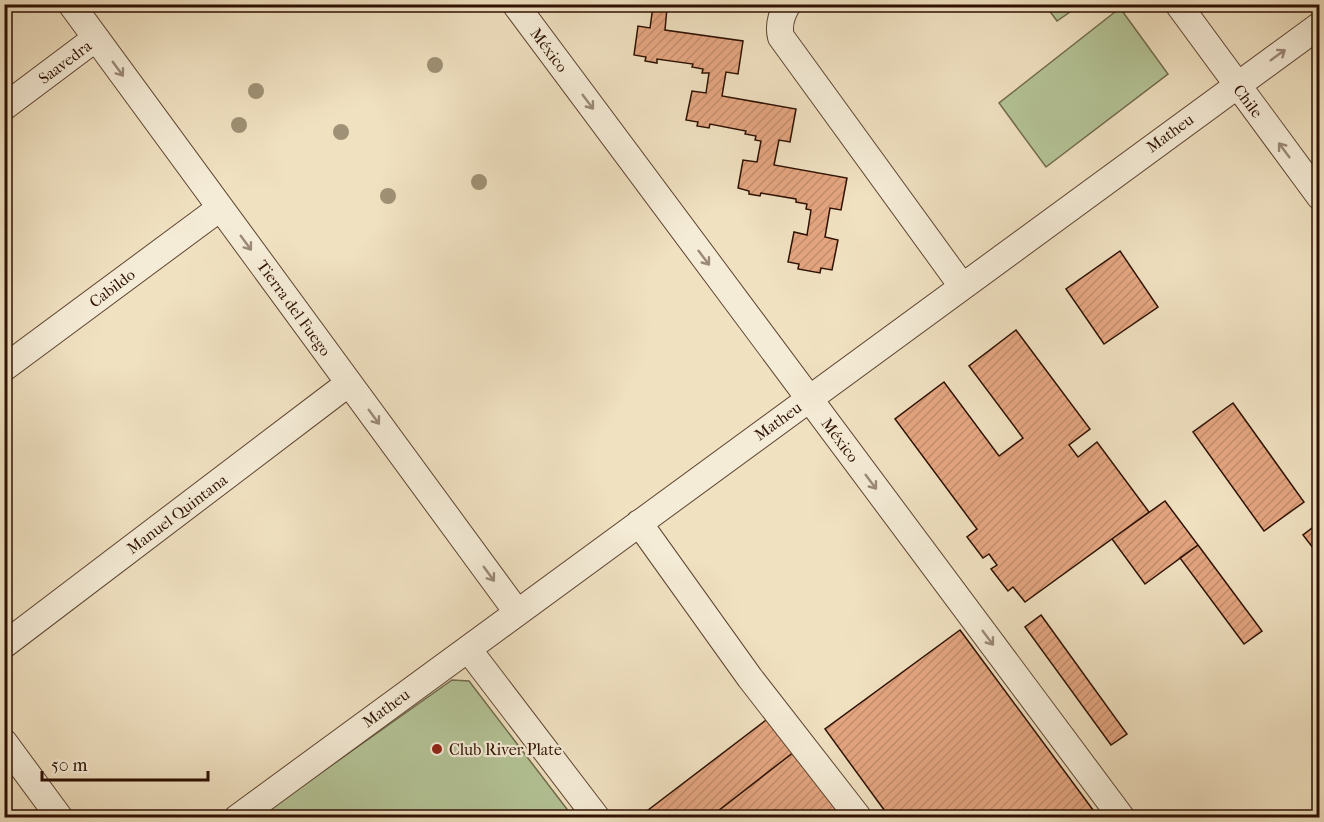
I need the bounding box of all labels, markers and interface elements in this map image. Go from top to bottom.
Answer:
street label: México [526,24,572,76]
street label: Saavedra [35,36,96,88]
one-way arrow [1269,49,1285,61]
one-way arrow [112,60,124,76]
street label: Chile [1229,81,1267,121]
one-way arrow [581,94,594,110]
street label: Matheu [1143,110,1197,156]
one-way arrow [1278,142,1291,158]
one-way arrow [240,234,252,250]
one-way arrow [698,250,710,266]
street label: Tierra del Fuego [253,256,335,360]
street label: Cabildo [85,265,139,311]
street label: Matheu [751,398,805,444]
one-way arrow [368,408,380,424]
street label: México [817,414,863,466]
street label: Manuel Quintana [123,470,231,558]
one-way arrow [864,474,877,490]
one-way arrow [482,566,495,582]
one-way arrow [981,630,994,646]
street label: Matheu [359,685,413,731]
place label: Club River Plate [449,740,562,759]
marker: Club River Plate [430,742,444,756]
scale bar [42,744,208,782]
text: 50 m [51,755,88,776]

